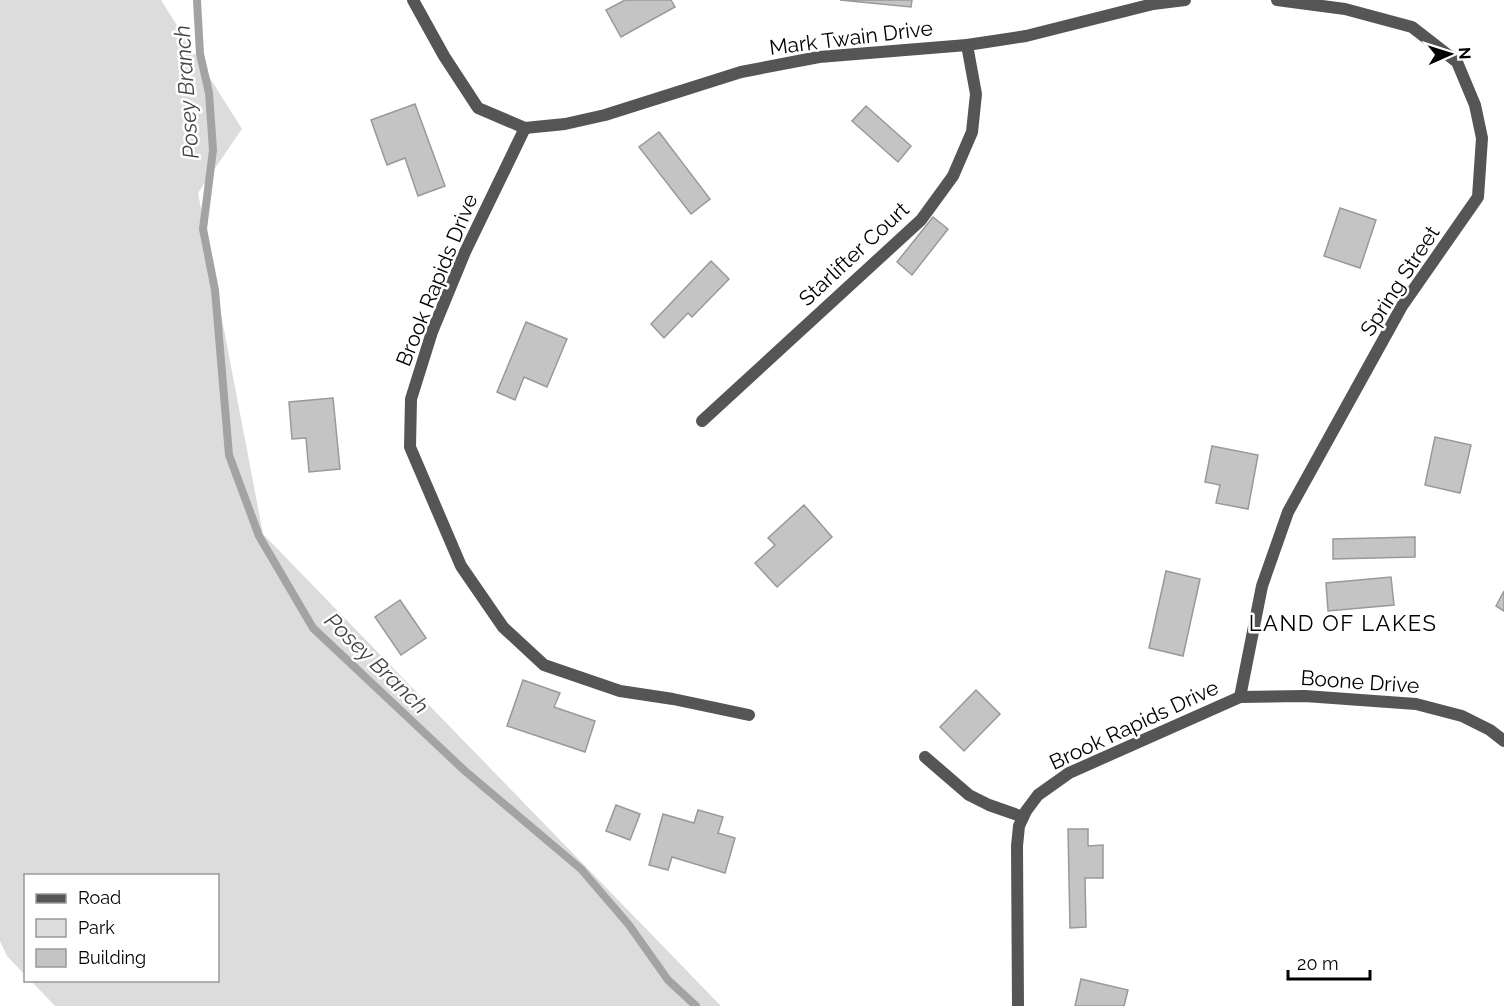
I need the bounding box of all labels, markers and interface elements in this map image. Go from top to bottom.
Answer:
street label: Mark Twain Drive [768,15,934,60]
water label: Posey Branch [168,24,204,160]
north arrow [1420,24,1480,84]
text: N [1455,47,1474,60]
street label: Brook Rapids Drive [391,190,483,370]
street label: Starlifter Court [794,196,914,311]
street label: Spring Street [1355,221,1444,341]
water label: Posey Branch [320,607,434,719]
district label: LAND OF LAKES [1249,610,1437,636]
street label: Boone Drive [1300,665,1420,698]
street label: Brook Rapids Drive [1045,674,1222,775]
legend [24,874,219,982]
text: Road [78,887,121,908]
text: Park [78,917,115,938]
scale bar [1288,943,1370,981]
text: Building [78,947,146,968]
text: 20 m [1297,953,1339,974]

